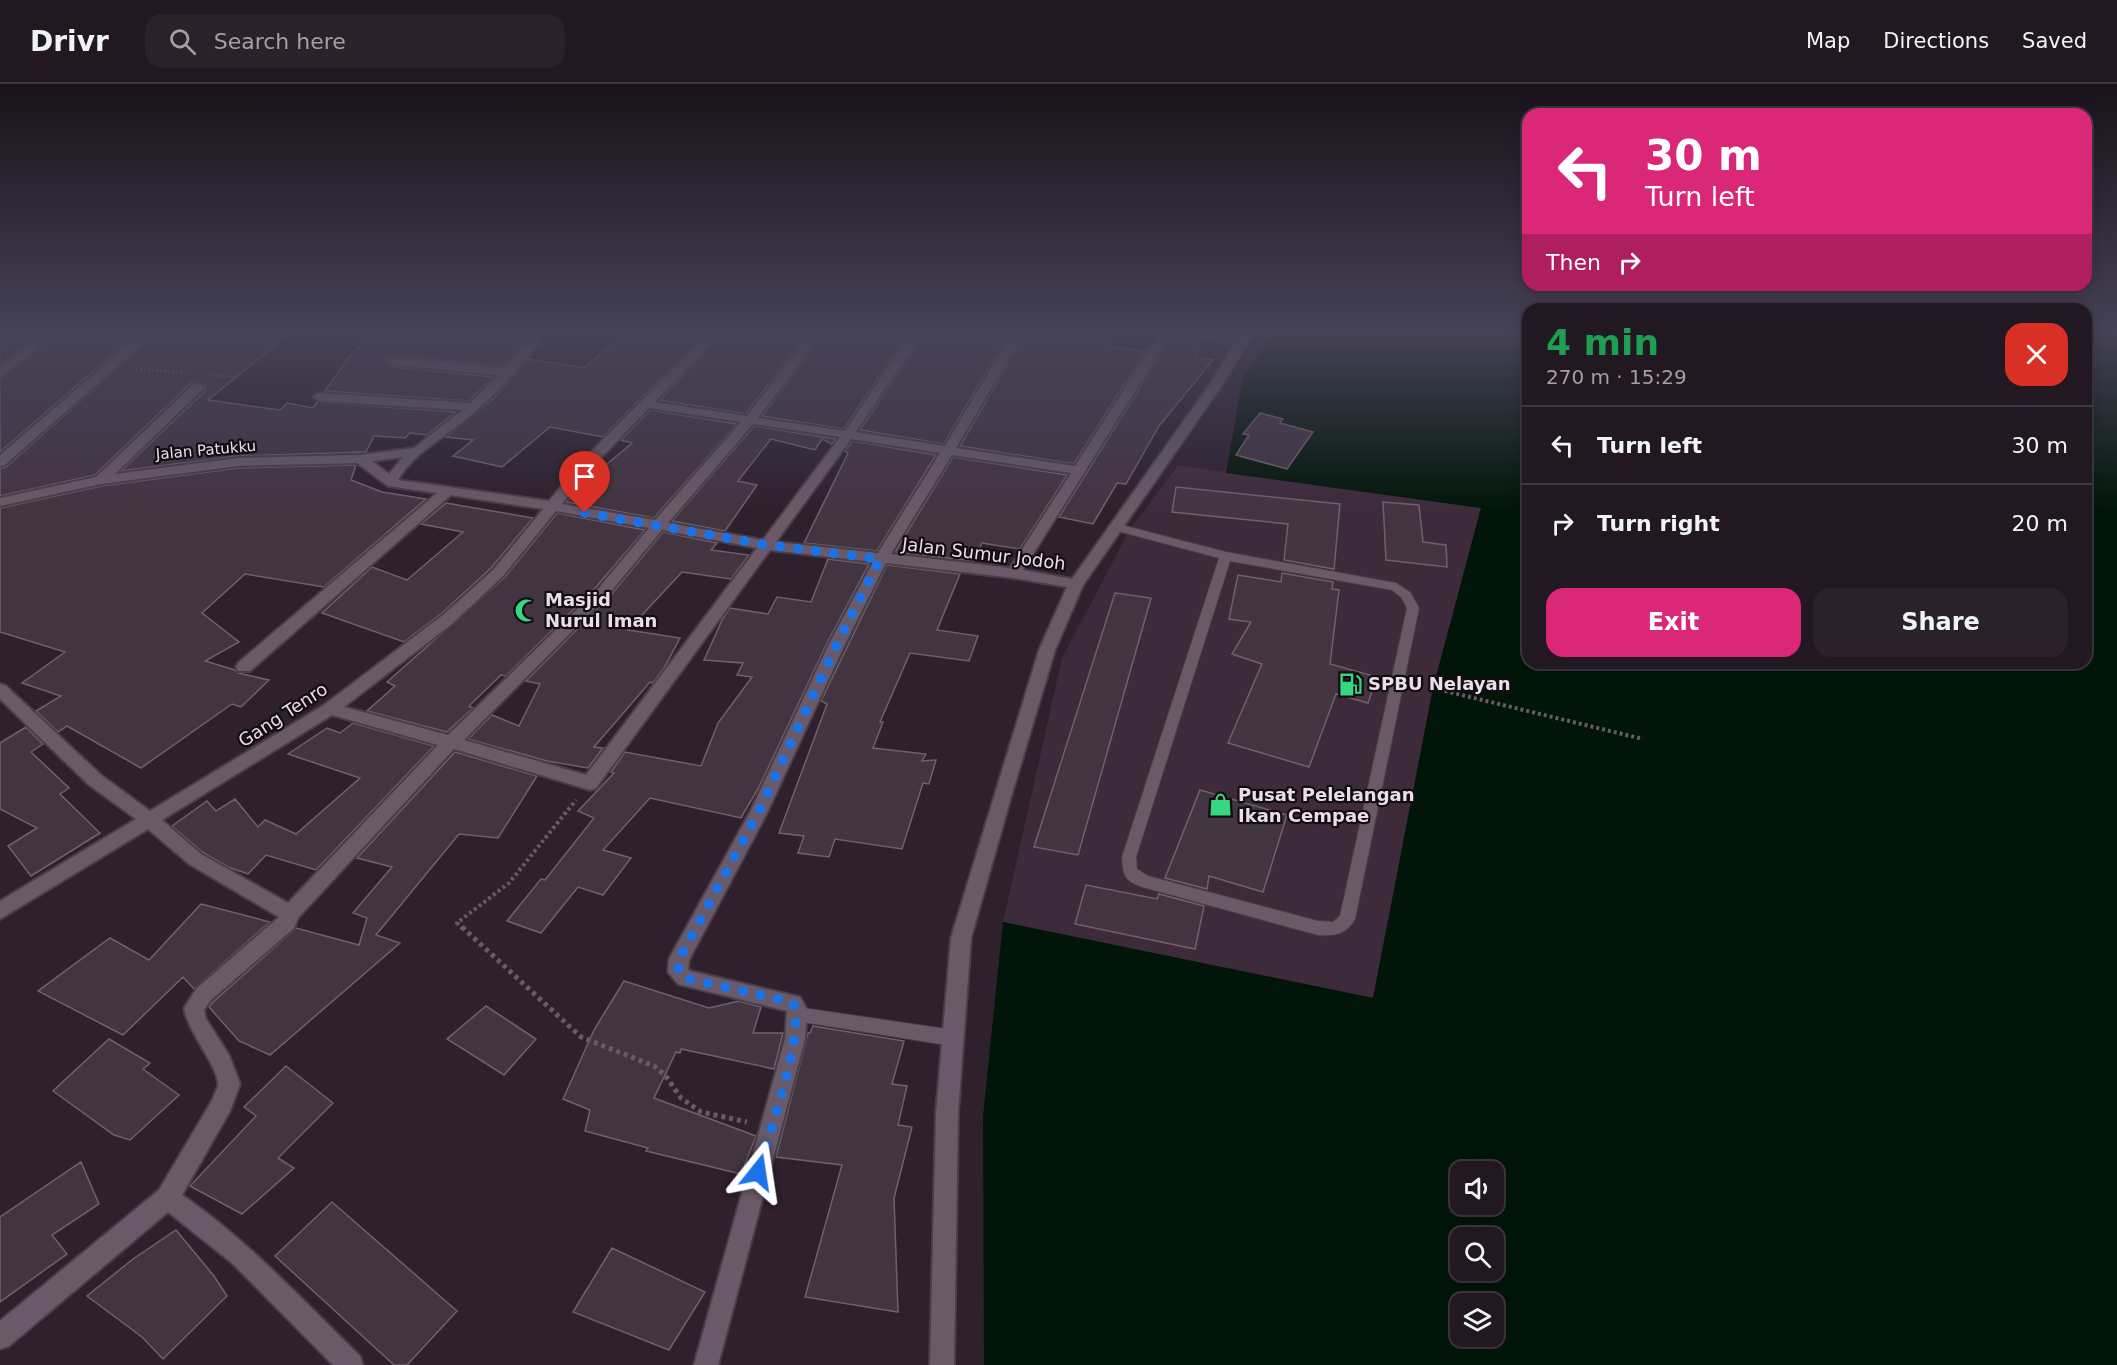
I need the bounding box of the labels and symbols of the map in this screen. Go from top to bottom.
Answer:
street label: Jalan Patukku [154,437,257,463]
pin [559,451,610,513]
street label: Jalan Sumur Jodoh [900,533,1067,574]
place label: Masjid Nurul Iman [545,589,657,631]
mosque icon: Masjid Nurul Iman [514,597,540,623]
fuel station icon: SPBU Nelayan [1337,671,1363,697]
place label: SPBU Nelayan [1368,673,1511,694]
street label: Gang Tenro [234,678,331,751]
place label: Pusat Pelelangan Ikan Cempae [1238,784,1415,826]
shop icon: Pusat Pelelangan Ikan Cempae [1207,792,1233,818]
position arrow [726,1140,790,1204]

